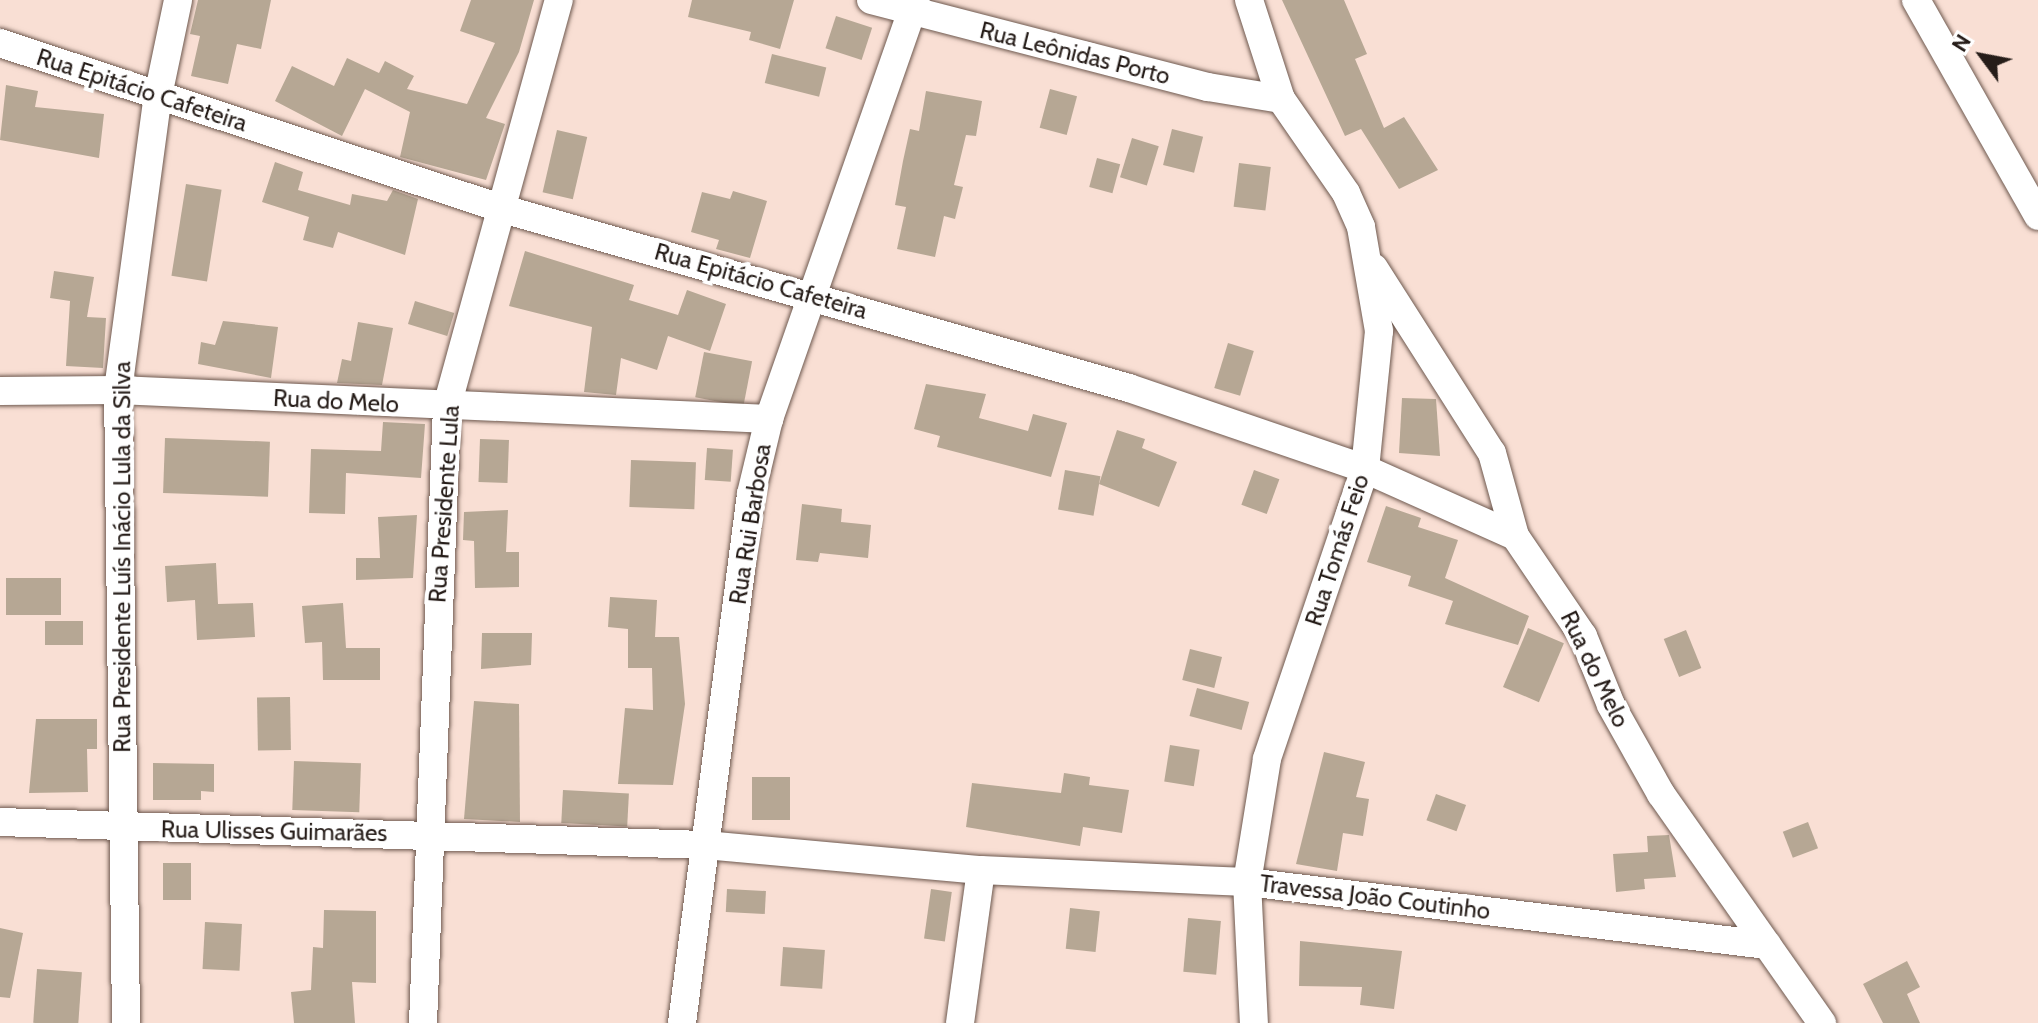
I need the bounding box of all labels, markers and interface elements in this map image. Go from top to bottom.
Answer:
street label: Rua Leônidas Porto [977,15,1173,91]
north arrow [1942,16,2022,96]
text: N [1946,29,1977,57]
street label: Rua Epitácio Cafeteira [33,42,251,138]
street label: Rua Epitácio Cafeteira [651,237,871,325]
street label: Rua Presidente Luís Inácio Lula da Silva [108,361,136,753]
street label: Rua do Melo [272,383,400,419]
street label: Rua Presidente Lula [423,404,465,604]
street label: Rua Rui Barbosa [723,442,777,606]
street label: Rua Tomás Feio [1299,471,1375,629]
street label: Rua do Melo [1554,606,1636,732]
street label: Rua Ulisses Guimarães [161,815,387,847]
street label: Travessa João Coutinho [1258,869,1492,925]

